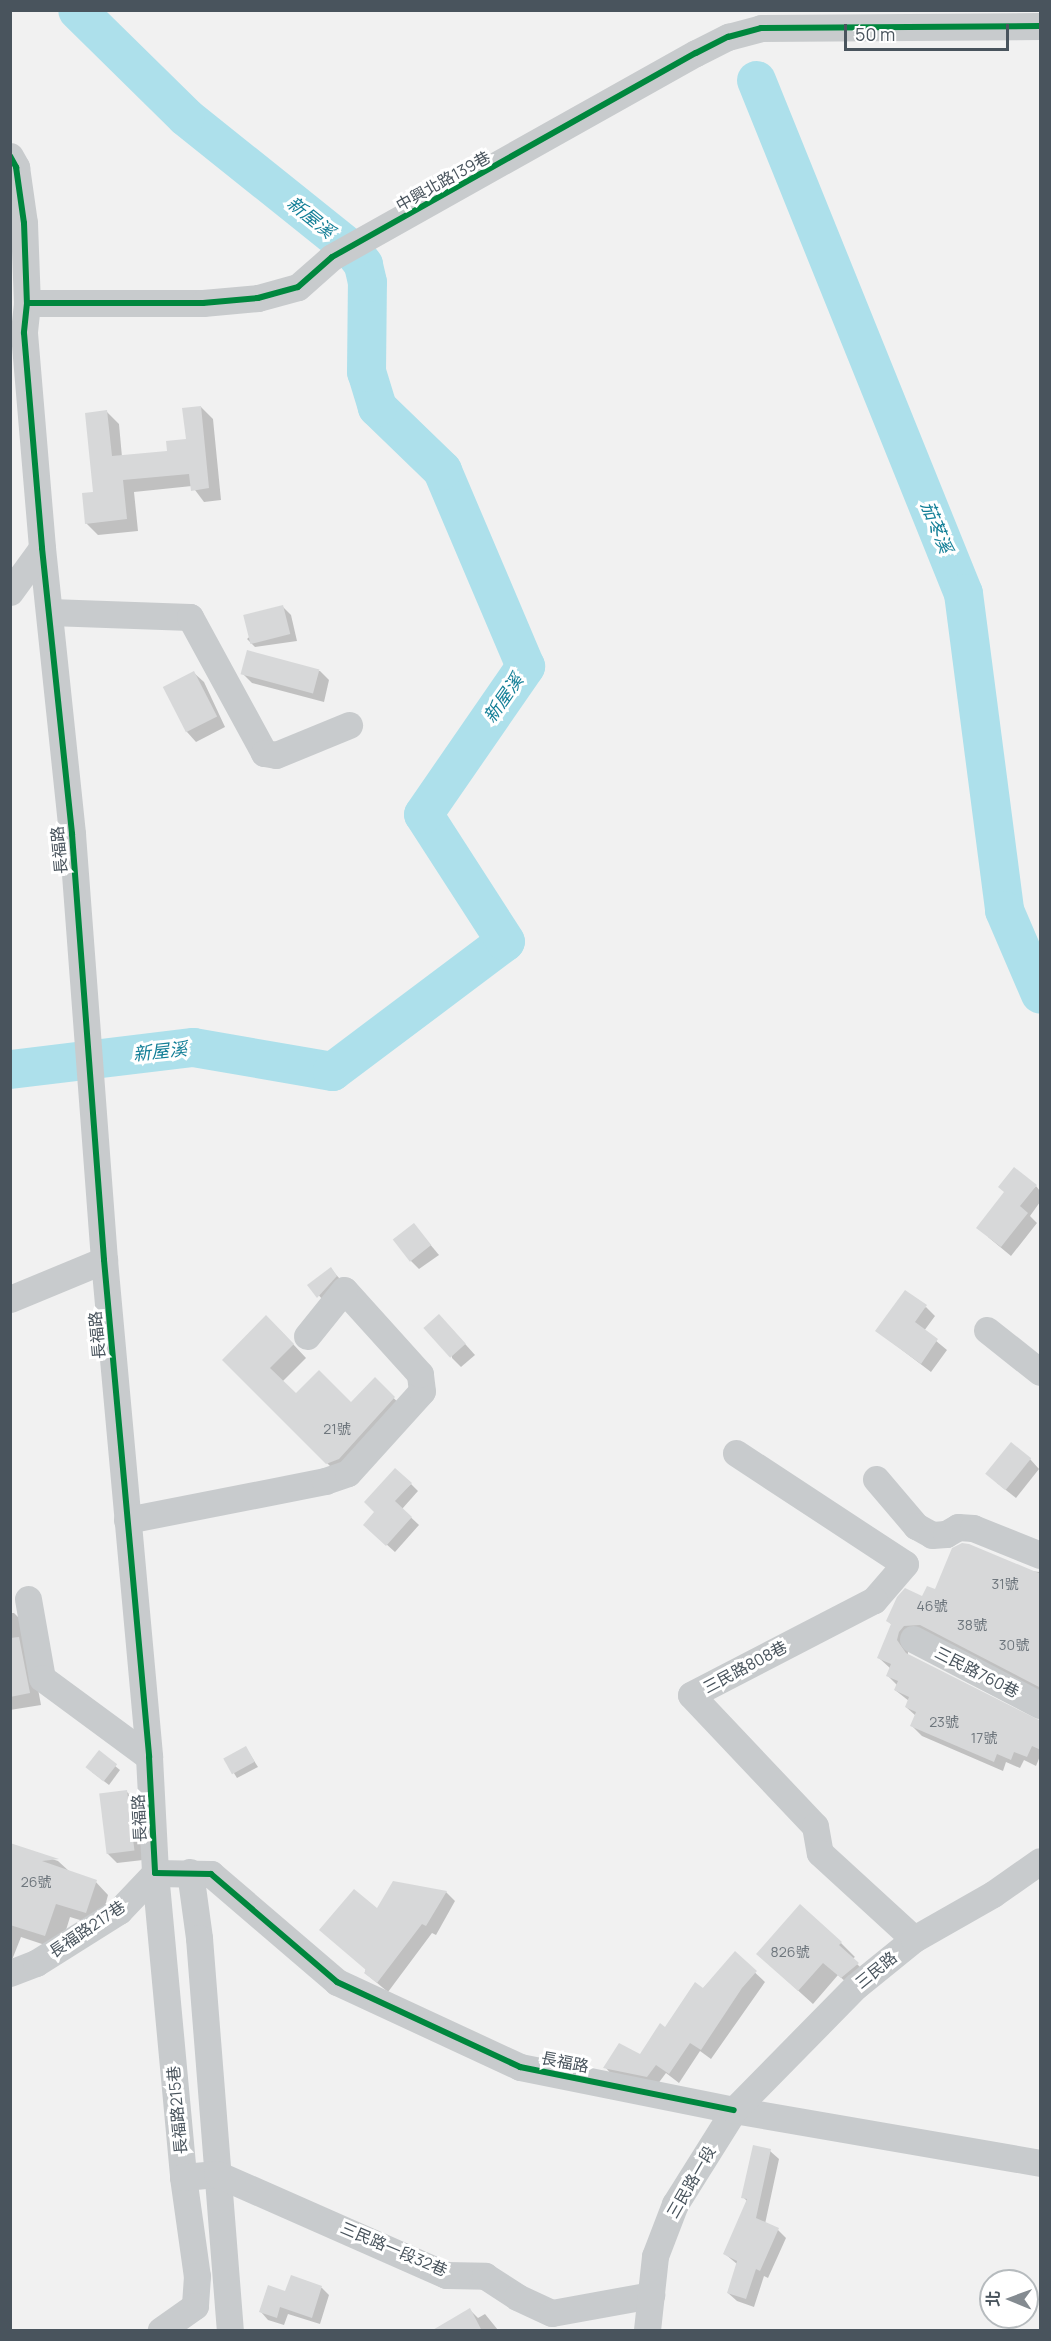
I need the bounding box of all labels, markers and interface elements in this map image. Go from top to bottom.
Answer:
scale bar [847,12,1012,50]
text: 50 m [855,22,895,46]
street label: 中興北路139巷 [392,147,494,215]
water label: 新屋溪 [283,192,339,242]
water label: 茄苳溪 [917,498,957,556]
water label: 新屋溪 [479,670,527,726]
street label: 長福路 [47,825,71,875]
water label: 新屋溪 [132,1037,188,1065]
street label: 長福路 [85,1310,109,1360]
house number: 21號 [323,1421,351,1437]
house number: 31號 [991,1576,1019,1592]
house number: 46號 [917,1598,947,1614]
house number: 38號 [957,1617,987,1633]
street label: 三民路808巷 [700,1637,790,1697]
house number: 30號 [999,1637,1029,1653]
street label: 三民路760巷 [932,1643,1022,1701]
house number: 23號 [929,1714,959,1730]
house number: 17號 [971,1730,997,1746]
street label: 長福路 [128,1794,150,1842]
house number: 26號 [21,1874,51,1890]
street label: 長福路217巷 [45,1897,129,1961]
house number: 826號 [771,1944,809,1960]
street label: 三民路 [851,1947,901,1993]
street label: 長福路 [540,2048,590,2076]
street label: 長福路215巷 [164,2065,190,2155]
street label: 三民路一段 [663,2143,719,2221]
street label: 三民路一段32巷 [338,2218,450,2280]
north arrow [979,2269,1039,2329]
text: 北 [982,2291,1004,2307]

